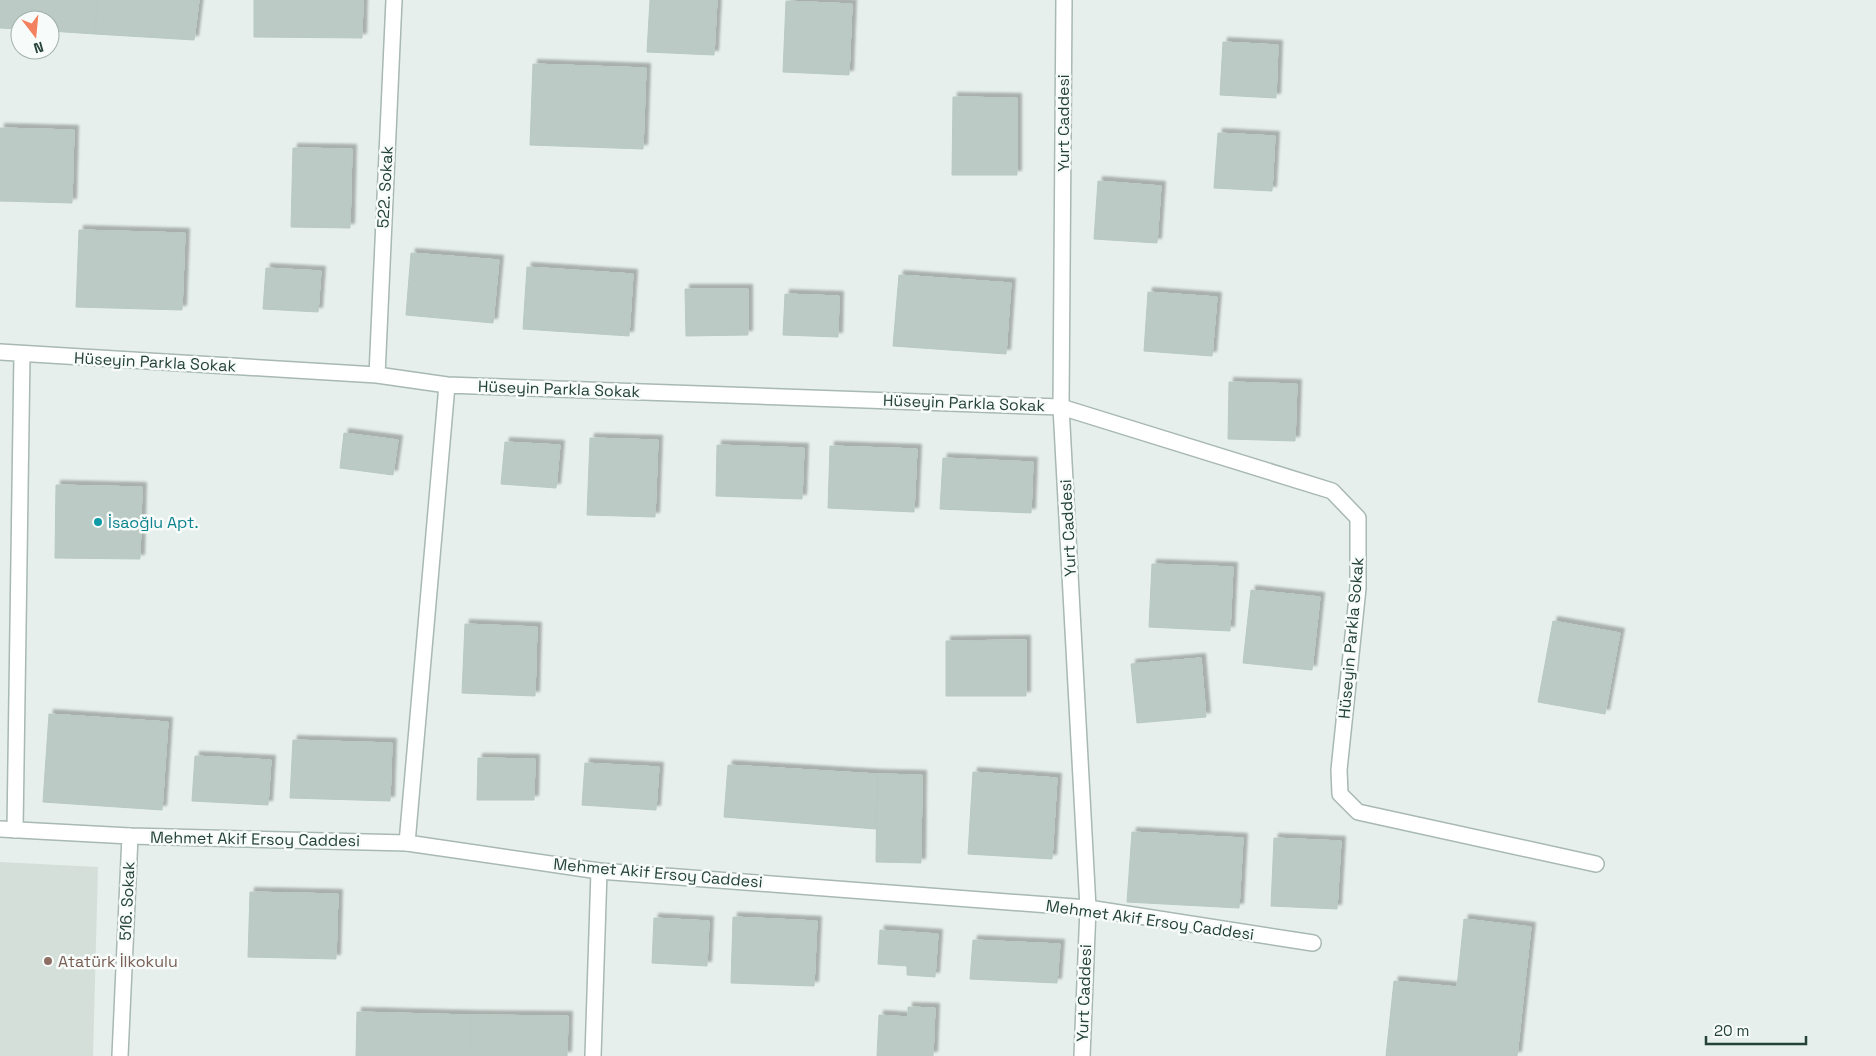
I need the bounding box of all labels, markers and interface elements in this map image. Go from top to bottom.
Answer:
north arrow [10,10,60,60]
text: N [32,38,46,57]
street label: Yurt Caddesi [1053,74,1074,172]
street label: 522. Sokak [372,145,398,229]
street label: Hüseyin Parkla Sokak [73,347,237,377]
street label: Hüseyin Parkla Sokak [478,376,641,402]
street label: Hüseyin Parkla Sokak [883,390,1046,416]
street label: Yurt Caddesi [1055,479,1081,577]
place label: İsaoğlu Apt. [108,512,199,533]
marker: İsaoğlu Apt. [92,516,104,528]
street label: Hüseyin Parkla Sokak [1333,556,1369,720]
street label: Mehmet Akif Ersoy Caddesi [150,827,360,851]
street label: Mehmet Akif Ersoy Caddesi [553,853,763,893]
street label: 516. Sokak [114,860,140,941]
street label: Mehmet Akif Ersoy Caddesi [1045,895,1255,945]
street label: Yurt Caddesi [1072,944,1096,1042]
place label: Atatürk İlkokulu [58,951,178,972]
marker: Atatürk İlkokulu [42,955,54,967]
scale bar [1706,1014,1806,1046]
text: 20 m [1714,1021,1749,1040]

